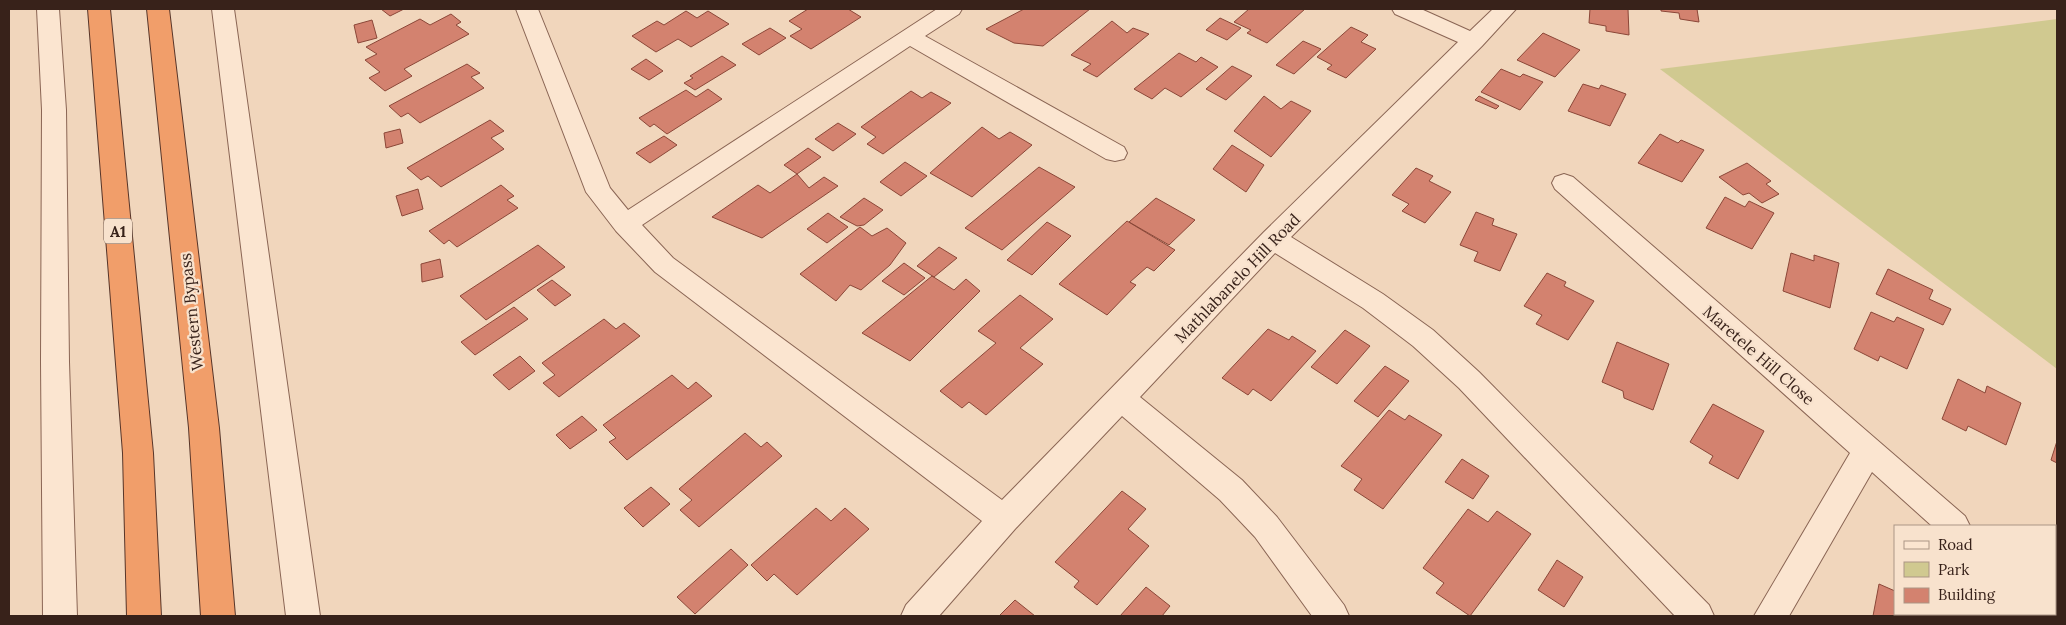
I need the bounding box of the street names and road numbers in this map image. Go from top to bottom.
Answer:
street label: Mathlabanelo Hill Road [1170,209,1304,347]
road number: A1 [104,218,132,244]
street label: Western Bypass [175,252,207,372]
street label: Maretele Hill Close [1699,301,1819,409]

